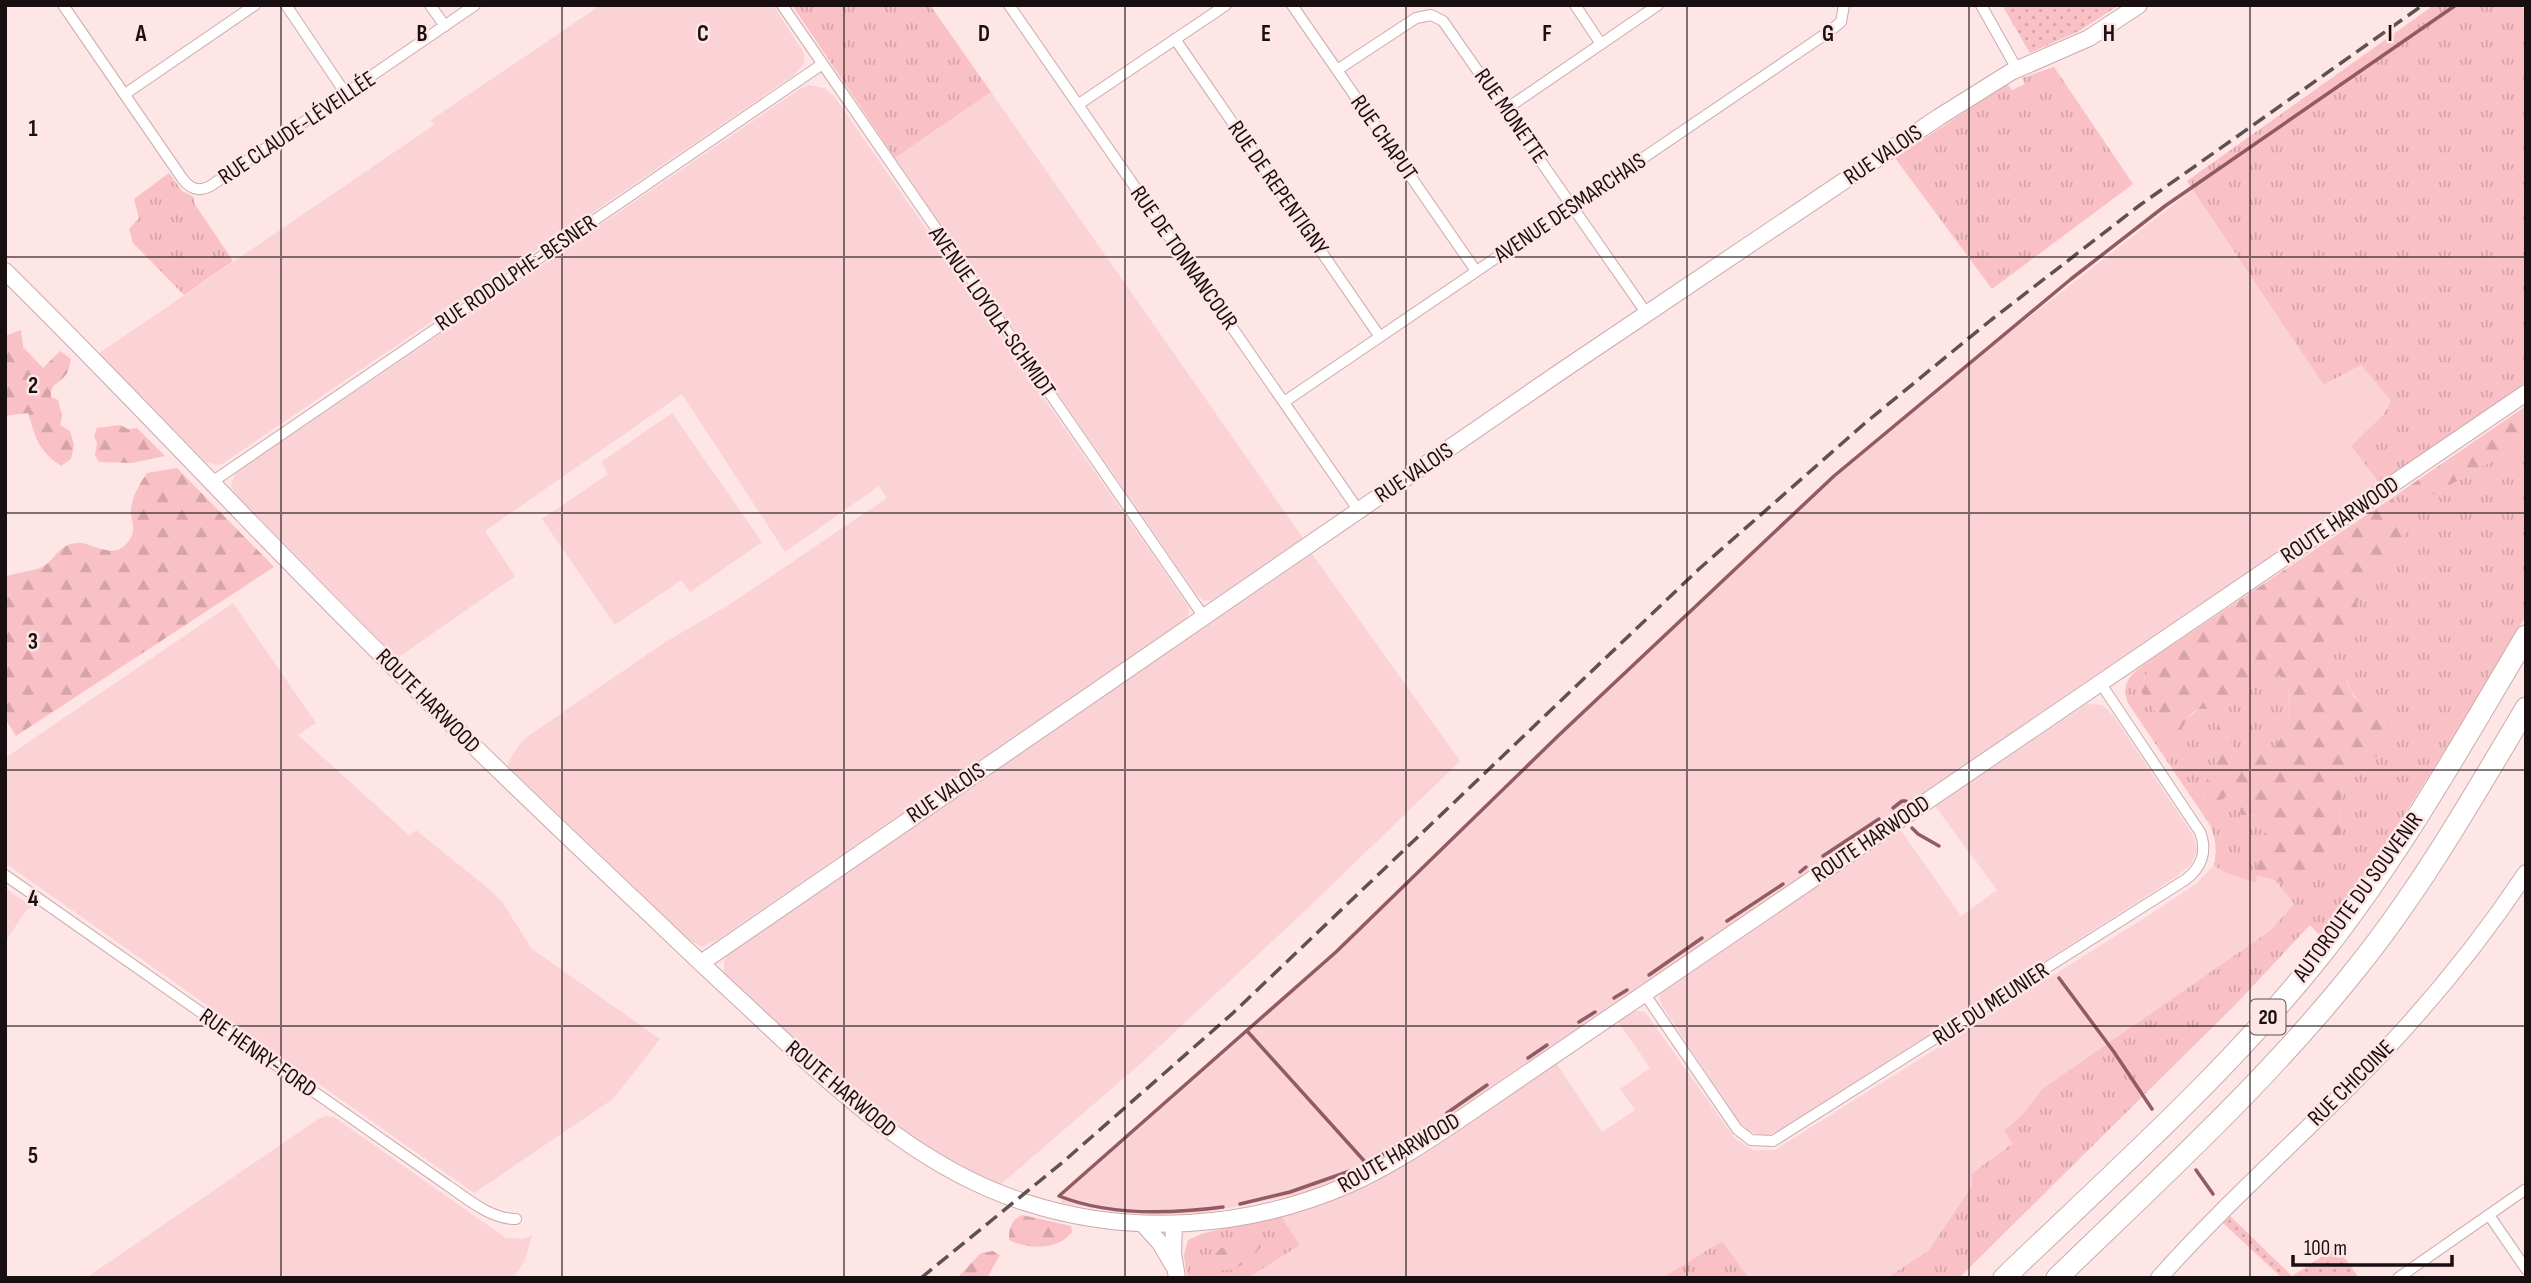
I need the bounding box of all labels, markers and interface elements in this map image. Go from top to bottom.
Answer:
text: A [135,20,148,48]
text: B [417,20,428,48]
text: C [697,20,709,48]
text: D [978,20,990,48]
text: E [1261,20,1271,48]
text: F [1542,20,1552,48]
text: G [1822,20,1834,48]
text: H [2103,20,2115,48]
text: I [2387,20,2393,48]
street label: RUE MONETTE [1468,63,1554,169]
street label: RUE CLAUDE-LÉVEILLÉE [213,65,381,191]
street label: RUE CHAPUT [1344,90,1424,186]
text: 1 [28,115,38,143]
street label: RUE DE REPENTIGNY [1221,116,1335,261]
street label: RUE VALOIS [1838,119,1928,191]
street label: AVENUE DESMARCHAIS [1488,147,1651,270]
street label: RUE DE TONNANCOUR [1124,181,1244,336]
street label: RUE RODOLPHE-BESNER [430,208,602,337]
street label: AVENUE LOYOLA-SCHMIDT [922,220,1062,403]
text: 2 [28,372,38,400]
street label: RUE VALOIS [1369,437,1459,509]
street label: ROUTE HARWOOD [2276,470,2404,570]
text: 3 [28,628,38,656]
street label: ROUTE HARWOOD [370,643,486,759]
street label: RUE VALOIS [901,757,991,829]
street label: ROUTE HARWOOD [1807,789,1935,889]
street label: AUTOROUTE DU SOUVENIR [2287,806,2429,988]
text: 4 [28,885,39,913]
street label: RUE DU MEUNIER [1928,956,2054,1052]
road number: 20 [2250,1000,2286,1034]
street label: RUE HENRY-FORD [194,1002,322,1104]
street label: ROUTE HARWOOD [780,1034,902,1144]
street label: RUE CHICOINE [2302,1034,2400,1132]
street label: ROUTE HARWOOD [1333,1107,1465,1199]
text: 5 [28,1142,38,1170]
scale bar [2293,1224,2452,1268]
text: 100 m [2304,1236,2347,1261]

